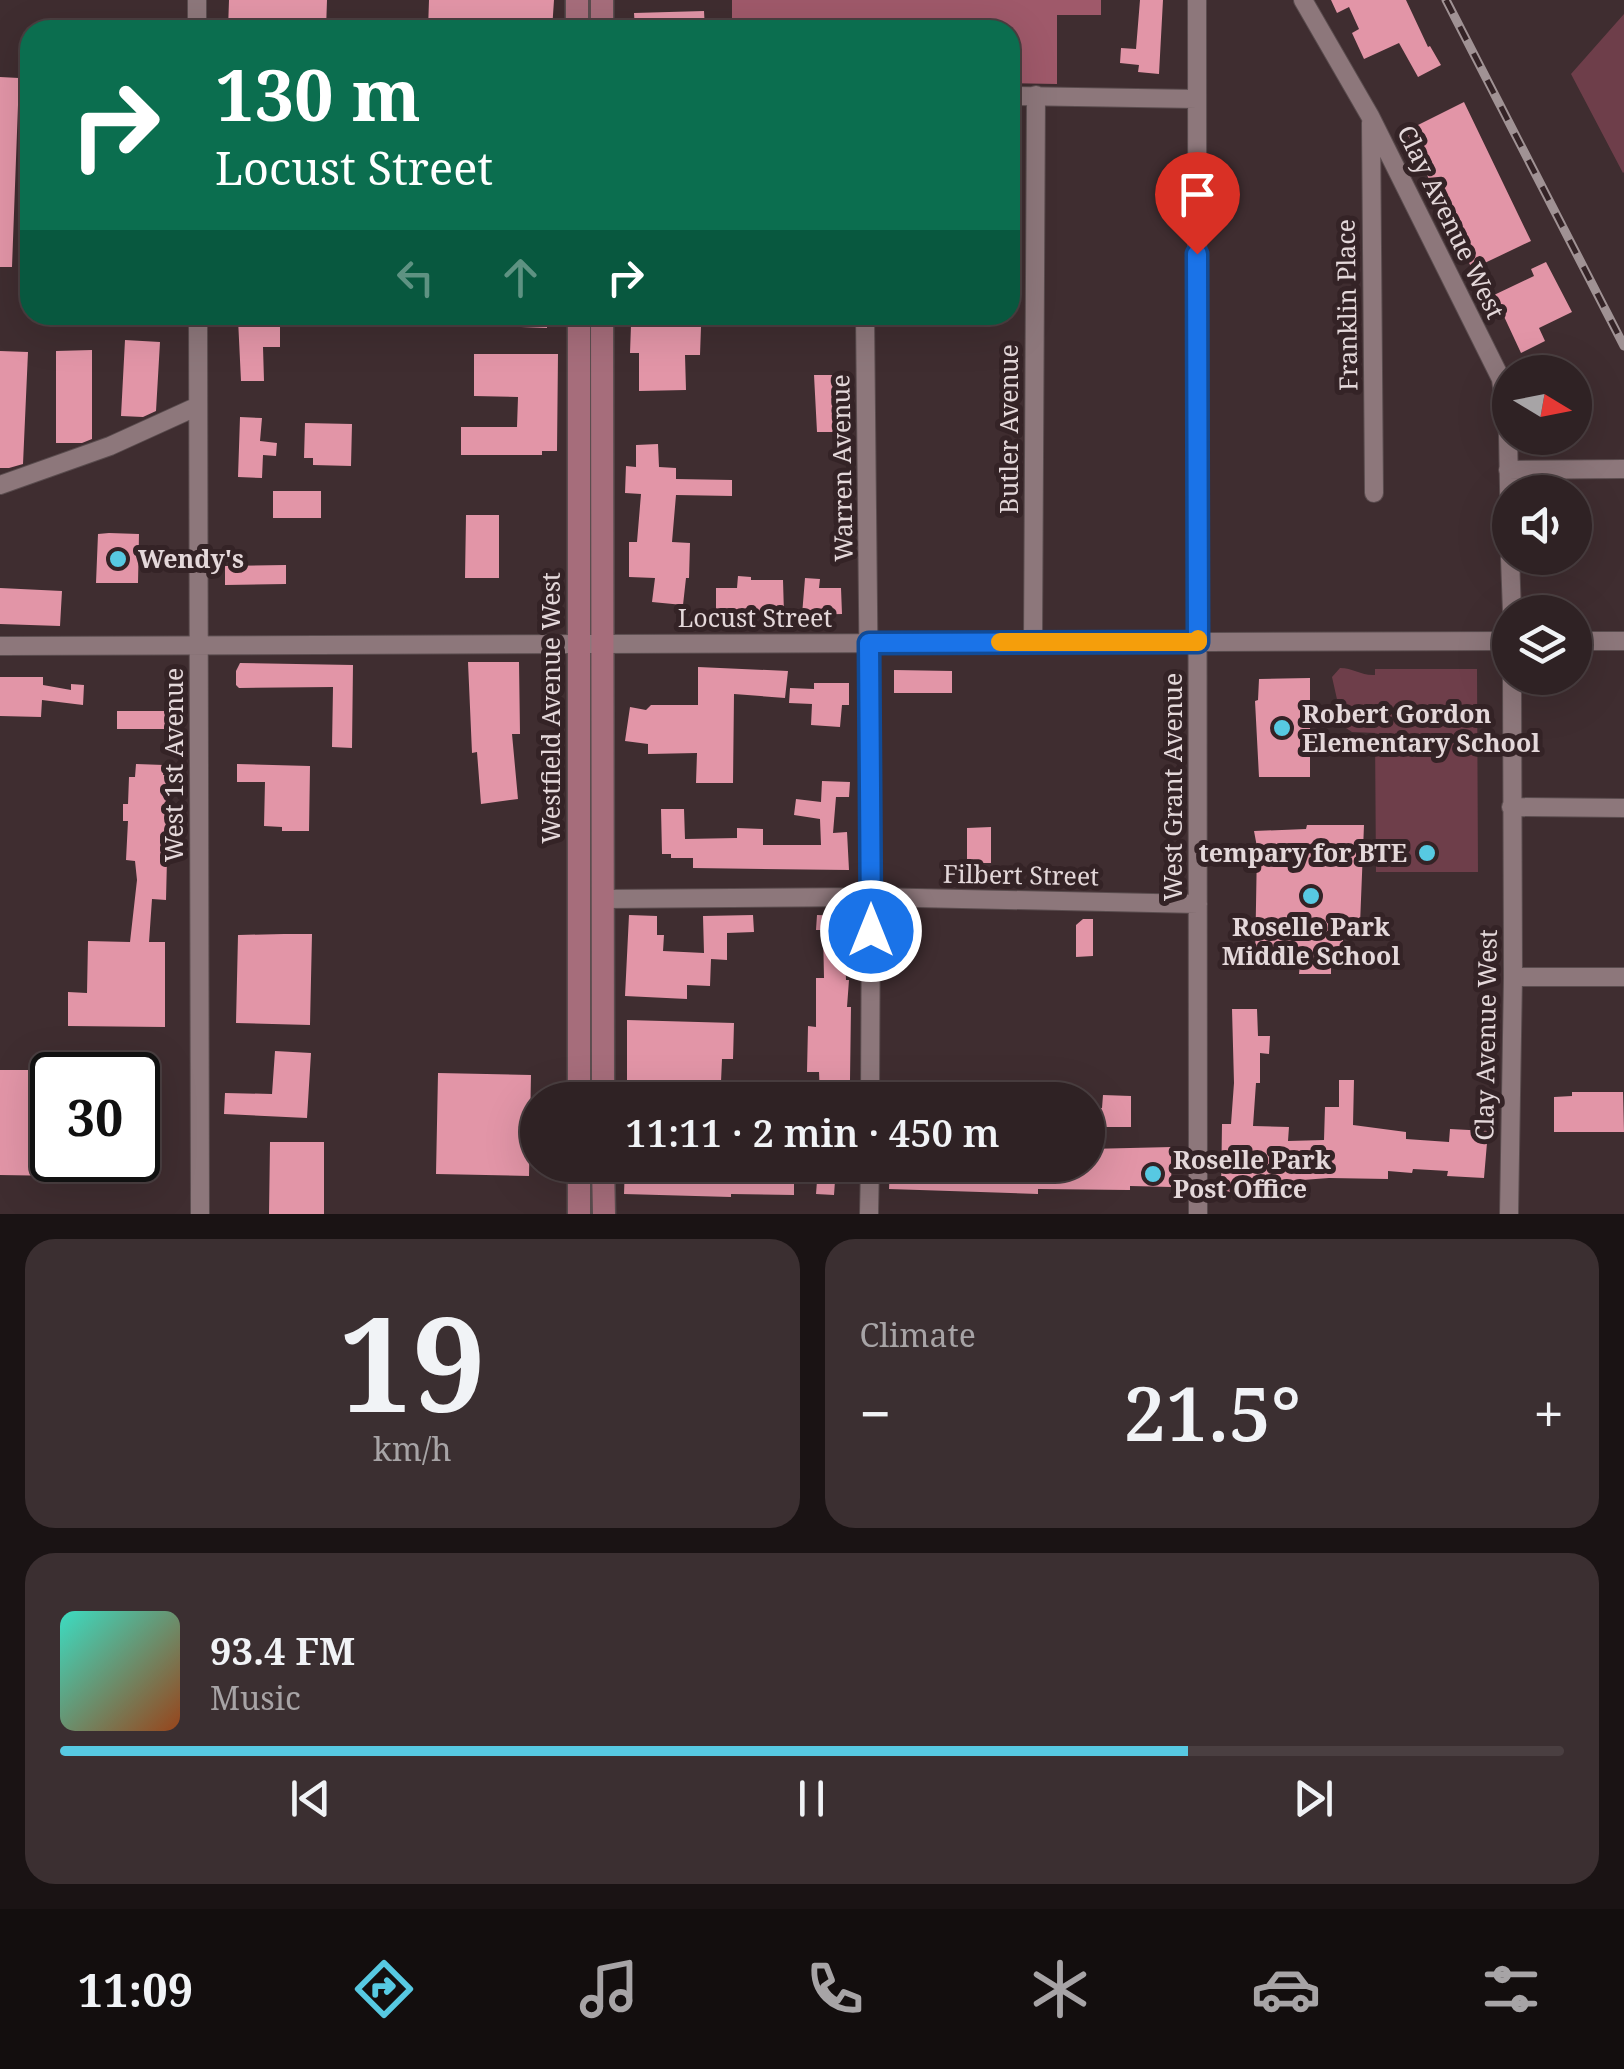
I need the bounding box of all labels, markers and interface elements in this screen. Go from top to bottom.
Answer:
text: 130 m [215,46,421,142]
icon: right [50,60,180,190]
street label: Clay Avenue West [1390,119,1514,324]
text: Locust Street [215,137,493,198]
pin [1155,152,1240,255]
icon: arrive [1170,167,1225,222]
street label: Franklin Place [1328,219,1364,391]
icon: left [388,250,443,305]
icon: ahead [493,250,548,305]
icon: right [598,250,653,305]
street label: Butler Avenue [991,344,1025,514]
north arrow [1492,355,1592,455]
map controls [1492,355,1592,695]
street label: Warren Avenue [822,374,860,562]
button: sound [1492,475,1592,575]
place label: Wendy's [138,541,244,575]
marker: Wendy's [107,548,129,570]
street label: Westfield Avenue West [533,572,567,844]
button: layers [1492,595,1592,695]
street label: Locust Street [678,600,832,634]
street label: West 1st Avenue [156,668,190,862]
street label: West Grant Avenue [1155,673,1189,901]
place label: Robert Gordon Elementary School [1302,696,1540,759]
marker: Robert Gordon Elementary School [1271,717,1293,739]
place label: tempary for BTE [1199,835,1407,869]
marker: tempary for BTE [1416,842,1438,864]
street label: Filbert Street [943,856,1100,892]
position arrow [819,879,923,983]
marker: Roselle Park Middle School [1300,885,1322,907]
place label: Roselle Park Middle School [1222,909,1400,972]
street label: Clay Avenue West [1466,929,1504,1141]
speed limit sign: 30 [30,1052,160,1182]
text: 11:11 · 2 min · 450 m [625,1106,1000,1158]
place label: Roselle Park Post Office [1173,1142,1331,1205]
marker: Roselle Park Post Office [1142,1163,1164,1185]
text: 19 [339,1273,486,1450]
text: Climate [860,1313,976,1356]
text: 21.5° [1124,1361,1301,1463]
text: − [860,1375,891,1450]
text: + [1533,1375,1564,1450]
text: km/h [373,1427,452,1470]
text: 93.4 FM [210,1624,355,1676]
text: Music [210,1676,301,1719]
icon: previous [283,1771,338,1826]
icon: pause [784,1771,839,1826]
icon: next [1286,1771,1341,1826]
icon: directions [349,1954,419,2024]
icon: music [574,1954,644,2024]
icon: phone [800,1954,870,2024]
icon: climate [1025,1954,1095,2024]
icon: car [1251,1954,1321,2024]
icon: filters [1476,1954,1546,2024]
text: 11:09 [78,1959,193,2020]

